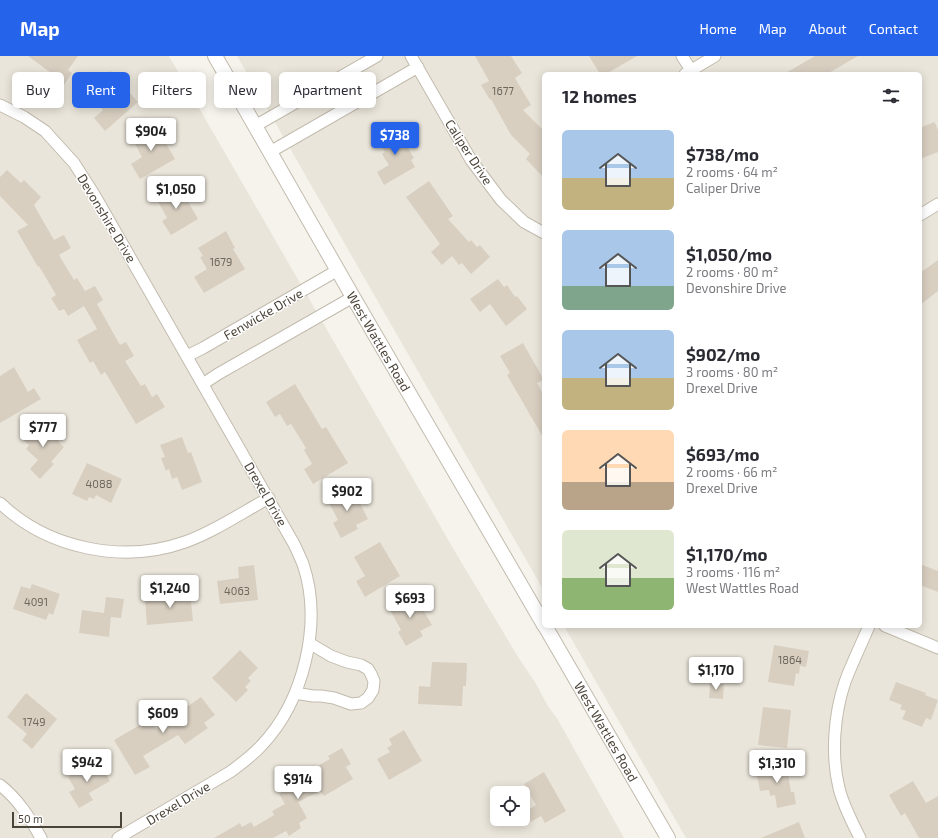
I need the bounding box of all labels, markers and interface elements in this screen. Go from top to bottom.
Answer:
text: Map [20,17,60,40]
text: Home [700,20,737,37]
text: Map [759,20,787,37]
text: About [809,20,847,37]
text: Contact [869,20,918,37]
chip: Buy [12,72,64,108]
chip: Rent [72,72,130,108]
chip: Filters [138,72,206,108]
chip: New [214,72,271,108]
chip: Apartment [279,72,376,108]
house number: 1677 [492,84,514,97]
icon: filters [880,85,902,107]
text: 12 homes [562,86,637,106]
street label: Caliper Drive [442,116,496,188]
pin: $904 [127,118,175,152]
pin: $738 [371,122,419,156]
text: $904 [135,123,167,139]
text: $738 [380,127,410,143]
text: $738/mo [686,144,759,164]
icon: home [594,146,642,194]
text: 2 rooms · 64 m² [686,164,778,180]
street label: Devonshire Drive [74,171,140,265]
pin: $1,050 [143,176,209,210]
text: Caliper Drive [686,180,761,196]
text: $1,050 [156,181,196,197]
text: $1,050/mo [686,244,772,264]
icon: home [594,246,642,294]
house number: 1679 [210,255,232,268]
text: 2 rooms · 80 m² [686,264,778,280]
text: Devonshire Drive [686,280,787,296]
street label: Fenwicke Drive [221,285,305,343]
street label: West Wattles Road [343,288,414,394]
text: $902/mo [686,344,760,364]
icon: home [594,346,642,394]
text: 3 rooms · 80 m² [686,364,778,380]
text: Drexel Drive [686,380,758,396]
pin: $777 [19,414,67,448]
text: $777 [29,419,57,435]
text: $693/mo [686,444,759,464]
icon: home [594,446,642,494]
street label: Drexel Drive [241,459,291,529]
text: 2 rooms · 66 m² [686,464,777,480]
house number: 4088 [86,477,112,490]
pin: $902 [323,478,371,512]
text: Drexel Drive [686,480,758,496]
text: $902 [332,483,362,499]
text: $1,170/mo [686,544,767,564]
icon: home [594,546,642,594]
text: 3 rooms · 116 m² [686,564,780,580]
pin: $1,240 [137,575,203,609]
text: $1,240 [150,580,190,596]
text: West Wattles Road [686,580,799,596]
house number: 4063 [224,584,250,597]
pin: $693 [386,585,434,619]
text: $693 [395,590,425,606]
house number: 4091 [24,595,48,608]
house number: 1864 [778,653,802,666]
pin: $1,170 [683,657,749,691]
text: $1,170 [698,662,734,678]
street label: West Wattles Road [571,679,641,784]
pin: $609 [139,700,187,734]
text: $609 [147,705,179,721]
house number: 1749 [22,715,46,728]
pin: $942 [63,749,111,783]
pin: $1,310 [744,750,810,784]
text: $942 [71,754,103,770]
text: $1,310 [758,755,796,771]
pin: $914 [274,766,322,800]
text: $914 [283,771,313,787]
street label: Drexel Drive [143,778,213,828]
map controls [490,786,530,826]
button: locate [490,786,530,826]
scale bar [12,810,122,829]
text: 50 m [18,812,43,825]

